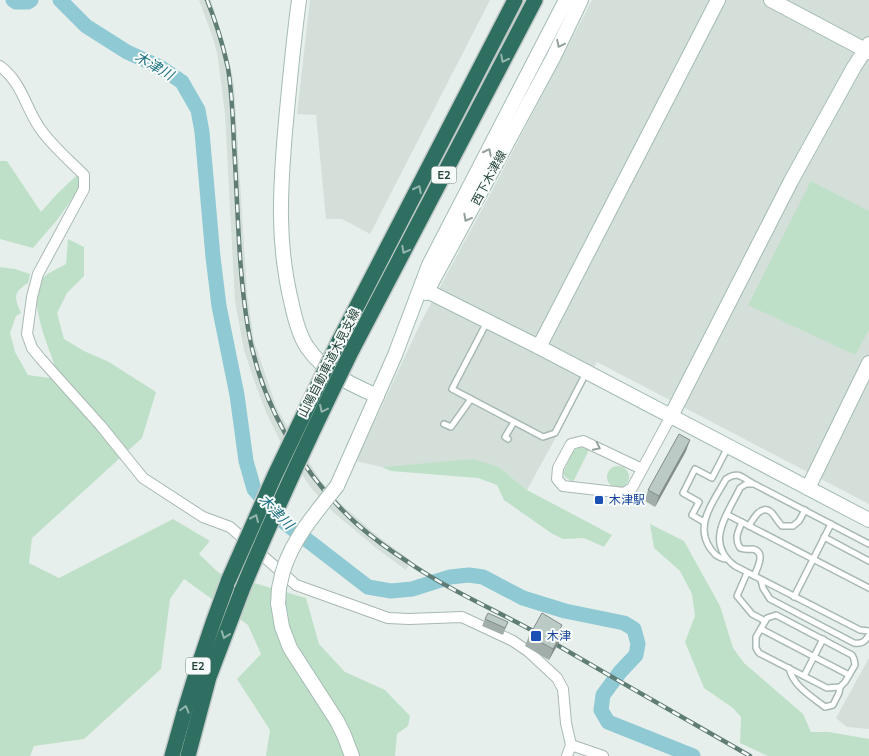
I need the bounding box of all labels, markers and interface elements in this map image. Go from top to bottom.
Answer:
one-way arrow [556,39,566,48]
water label: 木津川 [131,47,179,86]
one-way arrow [500,54,510,63]
street label: 西下木津線 [468,148,510,208]
one-way arrow [482,148,492,157]
road number: E2 [432,166,456,184]
one-way arrow [412,185,422,194]
one-way arrow [463,213,473,222]
one-way arrow [401,244,411,253]
street label: 山陽自動車道木見支線 [295,306,363,420]
one-way arrow [319,404,329,413]
one-way arrow [592,441,601,451]
water label: 木津川 [254,490,299,535]
place label: 木津駅 [609,492,645,508]
marker: 木津駅 [593,494,605,506]
one-way arrow [249,514,260,523]
place label: 木津 [547,628,571,644]
marker: 木津 [529,629,543,643]
one-way arrow [221,630,231,639]
road number: E2 [186,658,210,674]
one-way arrow [179,704,190,713]

